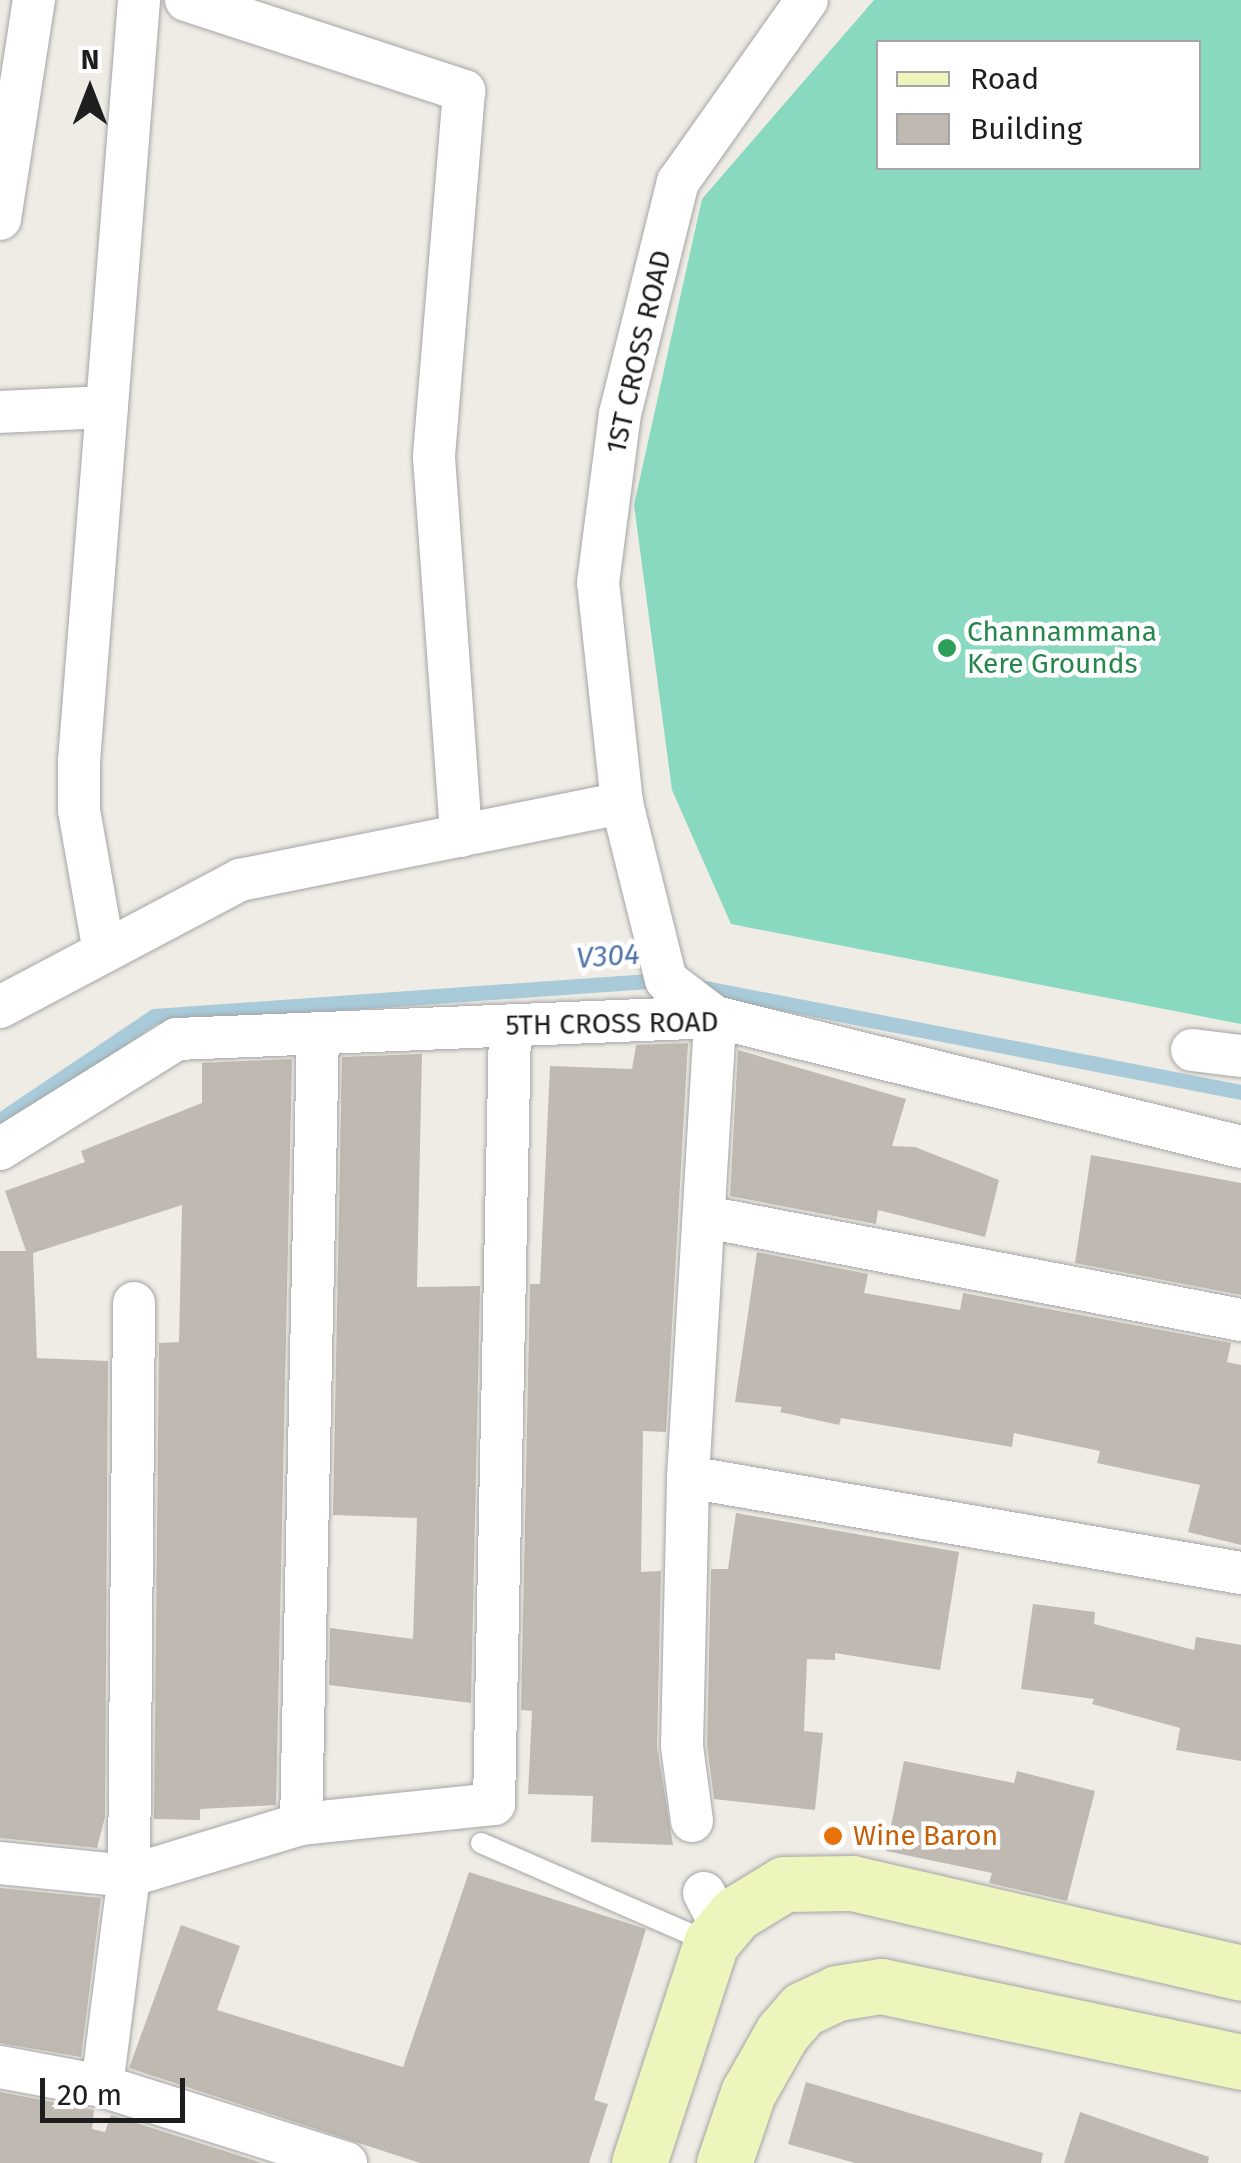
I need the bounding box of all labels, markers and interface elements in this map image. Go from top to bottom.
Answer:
north arrow [40,40,140,140]
legend [876,40,1201,170]
text: N [81,43,99,76]
text: Road [970,61,1039,97]
text: Building [970,111,1082,147]
street label: 1ST CROSS ROAD [599,247,679,457]
place label: Channammana Kere Grounds [967,615,1157,681]
marker: Channammana Kere Grounds [936,637,958,659]
water label: V304 [575,936,641,976]
street label: 5TH CROSS ROAD [505,1005,719,1043]
place label: Wine Baron [853,1819,998,1853]
marker: Wine Baron [822,1825,844,1847]
scale bar [45,2058,190,2120]
text: 20 m [57,2077,122,2113]

